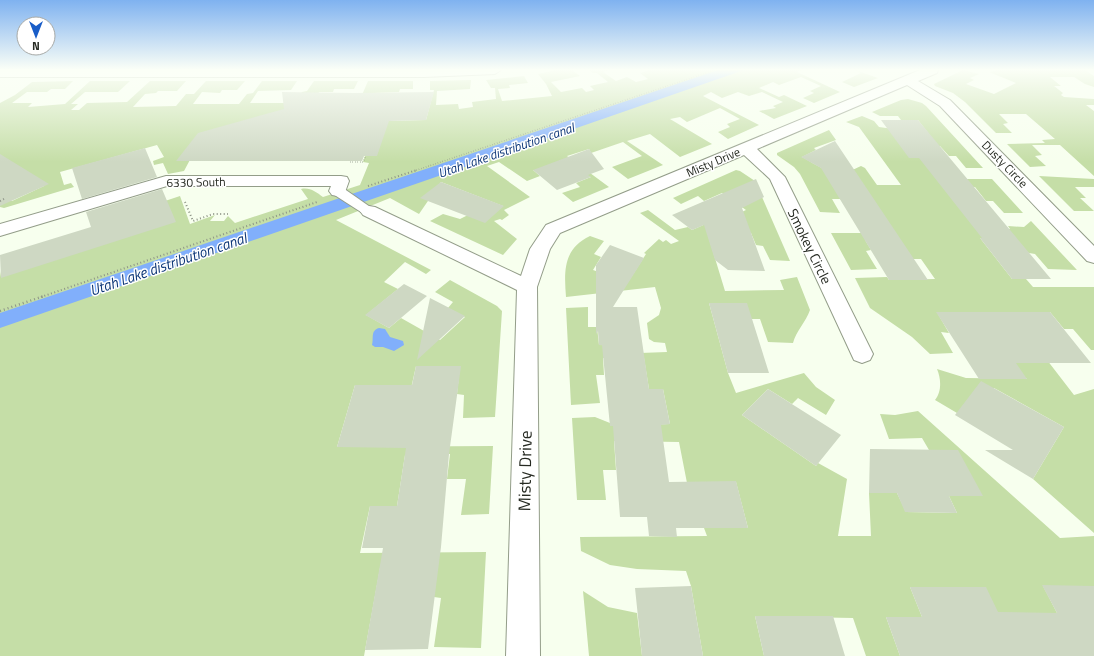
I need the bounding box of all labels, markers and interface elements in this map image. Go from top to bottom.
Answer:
north arrow [16,16,56,56]
text: N [32,38,40,54]
water label: Utah Lake distribution canal [435,117,579,183]
street label: Dusty Circle [977,136,1033,192]
street label: Misty Drive [683,142,743,182]
street label: 6330 South [166,172,226,192]
street label: Smokey Circle [783,205,837,287]
water label: Utah Lake distribution canal [86,226,251,302]
street label: Misty Drive [511,430,539,512]

